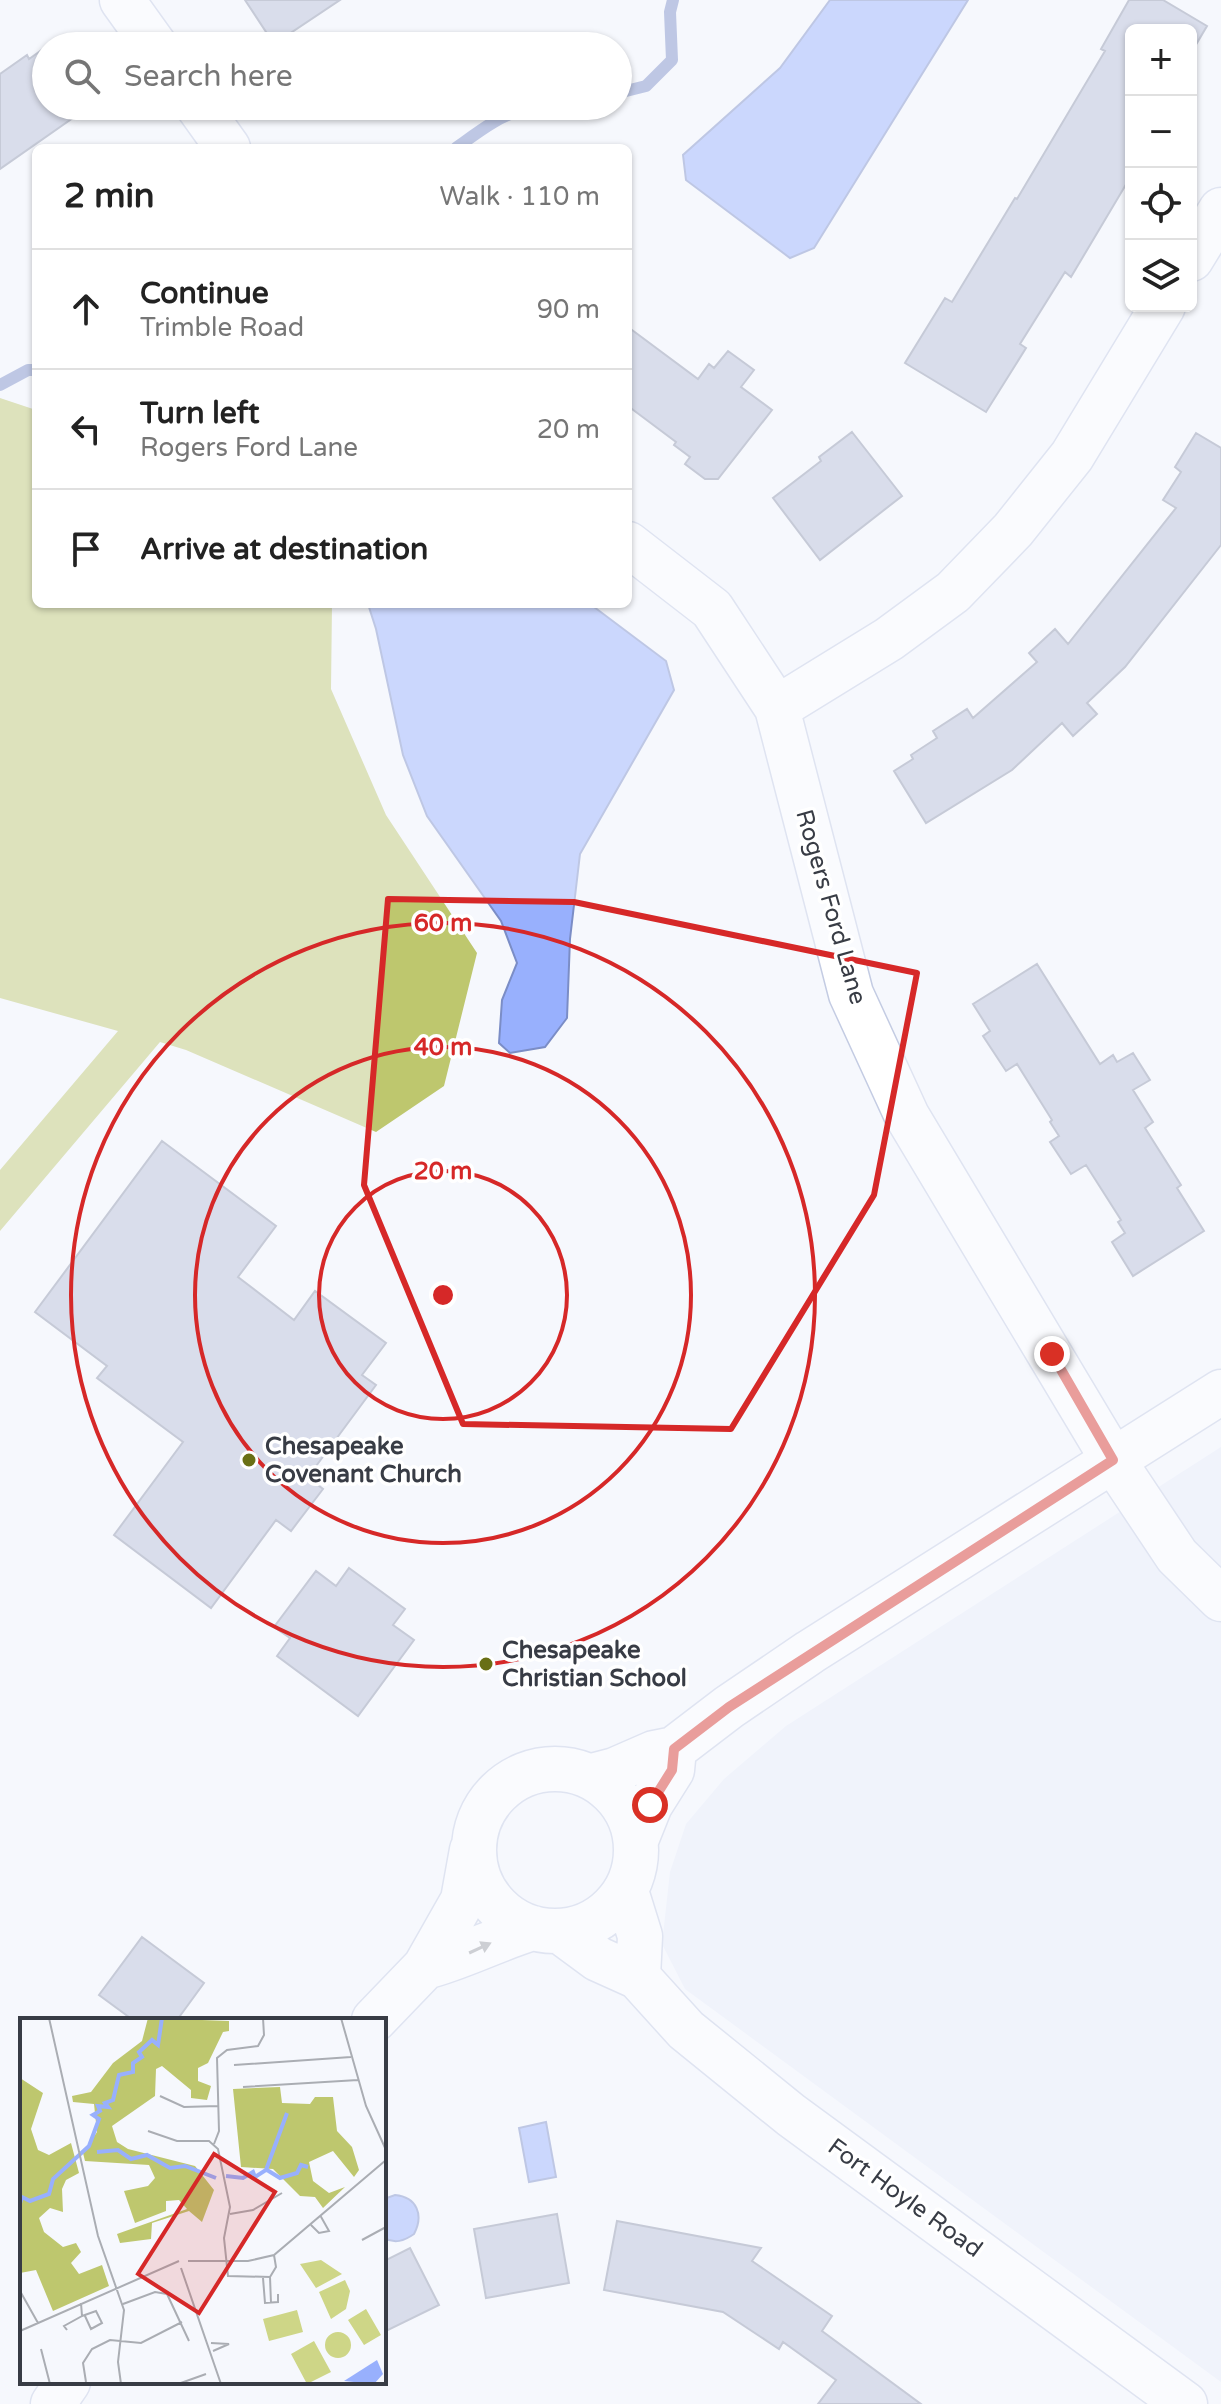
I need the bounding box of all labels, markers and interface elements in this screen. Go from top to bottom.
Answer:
map controls [1125,24,1197,312]
button: + [1125,24,1197,96]
search box [32,32,632,120]
icon: search [60,54,104,98]
text: Search here [124,58,293,95]
button: − [1125,96,1197,168]
button: locate [1125,168,1197,240]
text: 2 min [64,176,155,217]
text: Walk · 110 m [440,181,600,212]
button: layers [1125,240,1197,312]
text: Continue [140,275,269,312]
icon: ahead [64,287,108,331]
text: 90 m [537,294,600,325]
text: Trimble Road [140,312,304,343]
text: Turn left [140,395,259,432]
icon: left [64,407,108,451]
text: 20 m [537,414,600,445]
text: Rogers Ford Lane [140,432,358,463]
icon: arrive [64,527,108,571]
text: Arrive at destination [140,531,428,568]
street label: Rogers Ford Lane [789,806,873,1008]
text: 60 m [414,909,472,938]
text: 40 m [414,1033,472,1062]
text: 20 m [414,1157,472,1186]
centre of rings [429,1281,457,1309]
route end [1034,1336,1070,1372]
place label: Chesapeake Covenant Church [265,1432,462,1489]
marker: Chesapeake Covenant Church [240,1451,258,1469]
place label: Chesapeake Christian School [502,1636,687,1693]
marker: Chesapeake Christian School [477,1655,495,1673]
route start [632,1787,668,1823]
one-way arrow [468,1941,491,1955]
inset map [20,2018,386,2384]
street label: Fort Hoyle Road [822,2132,988,2264]

